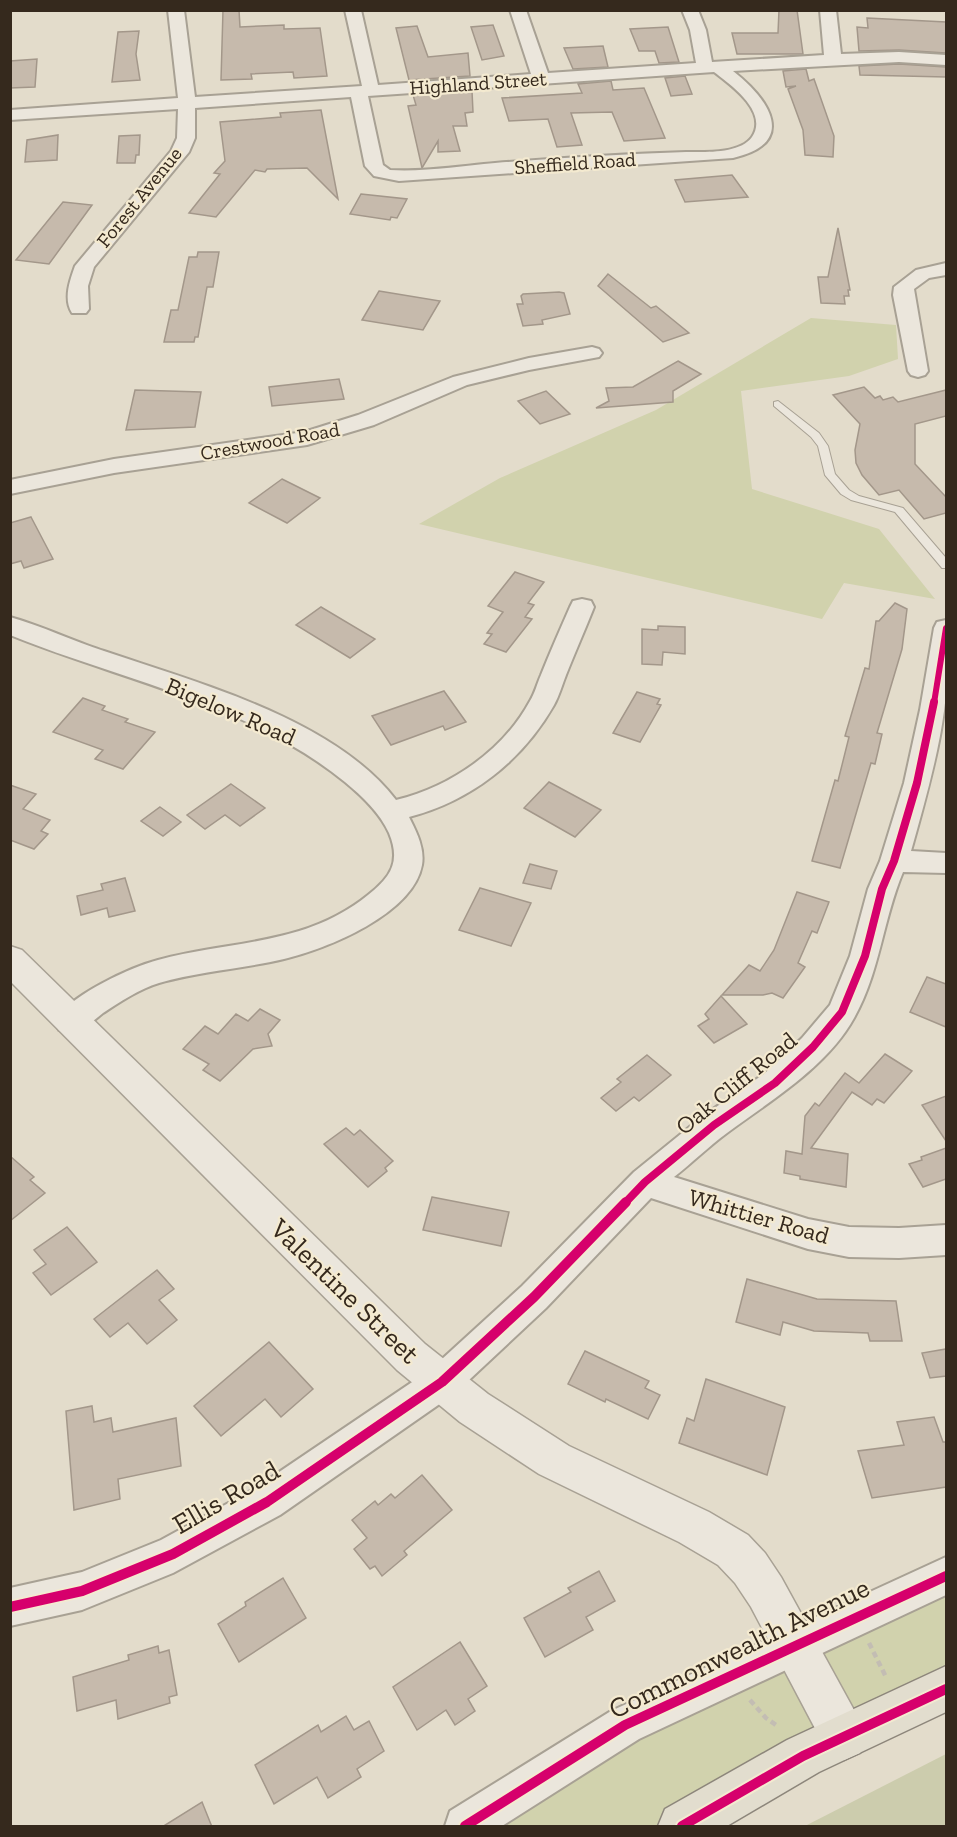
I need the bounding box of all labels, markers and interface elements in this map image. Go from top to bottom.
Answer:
street label: Highland Street [409,66,548,100]
street label: Forest Avenue [91,142,187,252]
street label: Sheffield Road [513,147,637,179]
street label: Crestwood Road [198,417,342,465]
street label: Bigelow Road [161,670,301,752]
street label: Oak Cliff Road [670,1025,802,1141]
street label: Whittier Road [685,1182,833,1250]
street label: Valentine Street [263,1211,427,1371]
street label: Ellis Road [167,1453,285,1541]
street label: Commonwealth Avenue [603,1570,875,1726]

